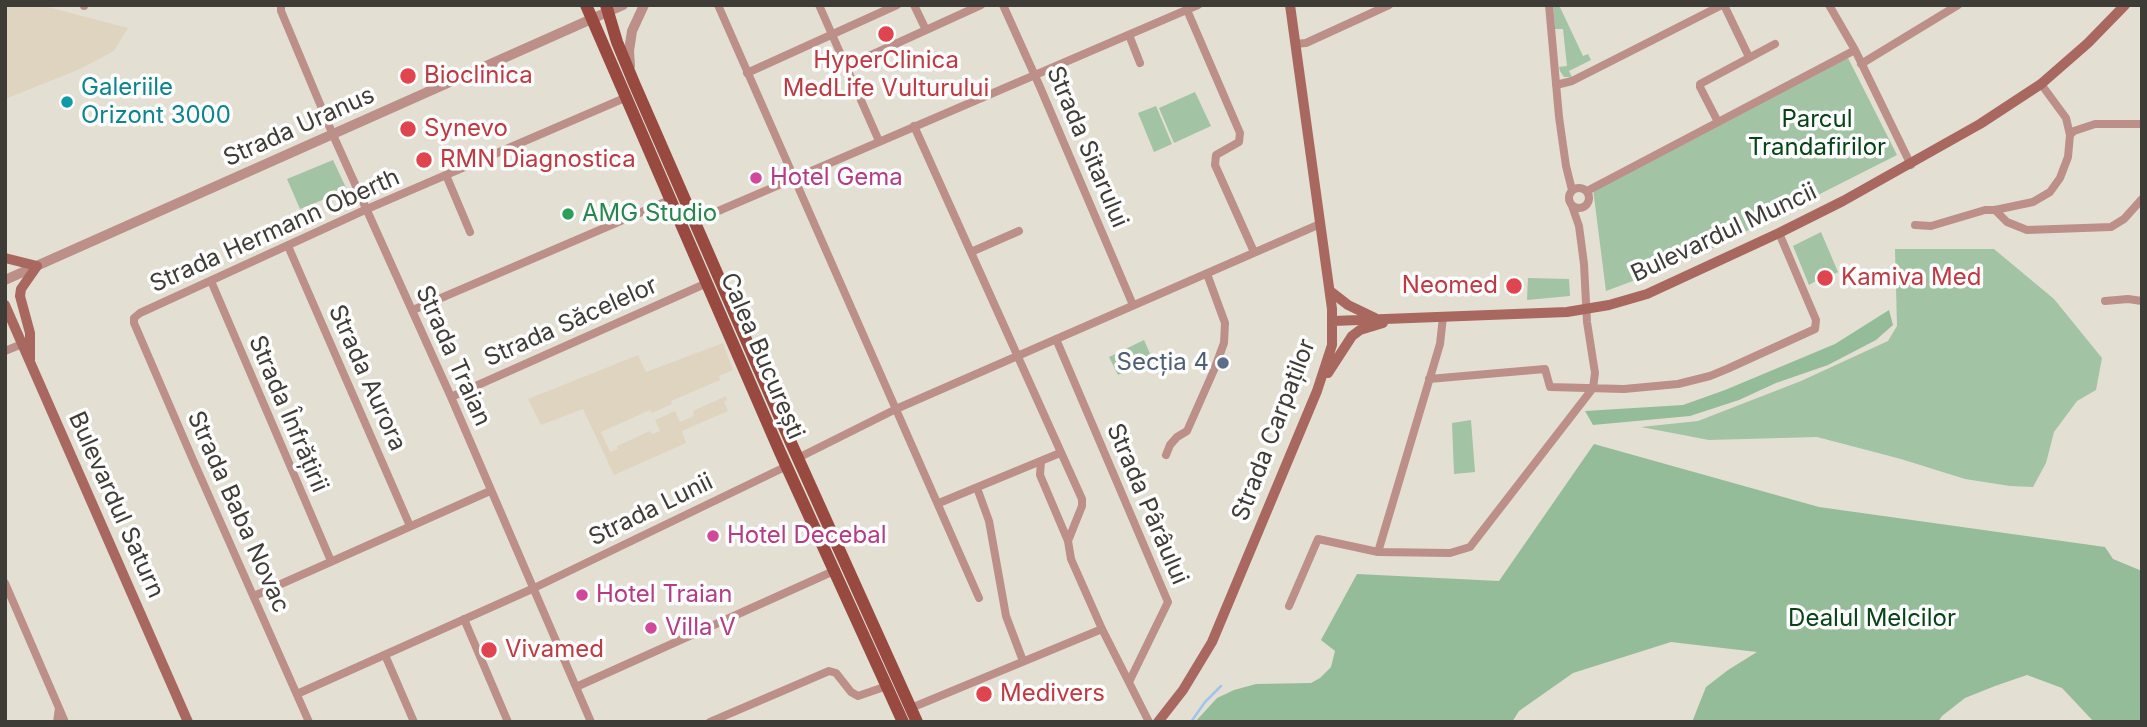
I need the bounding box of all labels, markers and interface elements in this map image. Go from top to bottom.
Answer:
marker: HyperClinica MedLife Vulturului [876,24,896,44]
place label: HyperClinica MedLife Vulturului [783,47,989,103]
place label: Bioclinica [424,62,533,90]
street label: Strada Sitarului [1040,62,1134,232]
marker: Bioclinica [398,66,418,86]
place label: Galeriile Orizont 3000 [81,74,231,130]
street label: Strada Uranus [219,81,379,173]
marker: Galeriile Orizont 3000 [59,94,75,110]
park label: Parcul Trandafirilor [1748,106,1886,162]
place label: Synevo [424,115,508,143]
marker: Synevo [398,119,418,139]
place label: RMN Diagnostica [440,146,636,174]
marker: RMN Diagnostica [414,150,434,170]
street label: Strada Hermann Oberth [146,163,404,299]
place label: Hotel Gema [770,164,903,192]
marker: Hotel Gema [748,170,764,186]
street label: Bulevardul Muncii [1627,177,1821,289]
place label: AMG Studio [582,200,717,228]
marker: AMG Studio [560,206,576,222]
place label: Kamiva Med [1841,264,1981,292]
street label: Calea București [714,268,810,444]
marker: Kamiva Med [1815,268,1835,288]
street label: Strada Săcelelor [480,271,662,373]
place label: Neomed [1402,272,1498,300]
marker: Neomed [1504,276,1524,296]
street label: Strada Traian [409,281,497,431]
street label: Strada Aurora [322,300,412,456]
street label: Strada Înfrățirii [242,331,334,497]
street label: Strada Carpaților [1226,335,1322,525]
place label: Secția 4 [1117,349,1209,377]
marker: Secția 4 [1215,355,1231,371]
street label: Bulevardul Saturn [62,407,170,603]
street label: Strada Baba Novac [181,407,295,617]
street label: Strada Pârâului [1100,419,1194,589]
street label: Strada Lunii [584,468,718,552]
place label: Hotel Decebal [727,522,887,550]
marker: Hotel Decebal [705,528,721,544]
place label: Hotel Traian [596,581,733,609]
marker: Hotel Traian [574,587,590,603]
park label: Dealul Melcilor [1788,605,1956,633]
place label: Villa V [665,614,736,642]
marker: Villa V [643,620,659,636]
place label: Vivamed [505,636,604,664]
marker: Vivamed [479,640,499,660]
place label: Medivers [1000,680,1105,708]
marker: Medivers [974,684,994,704]

